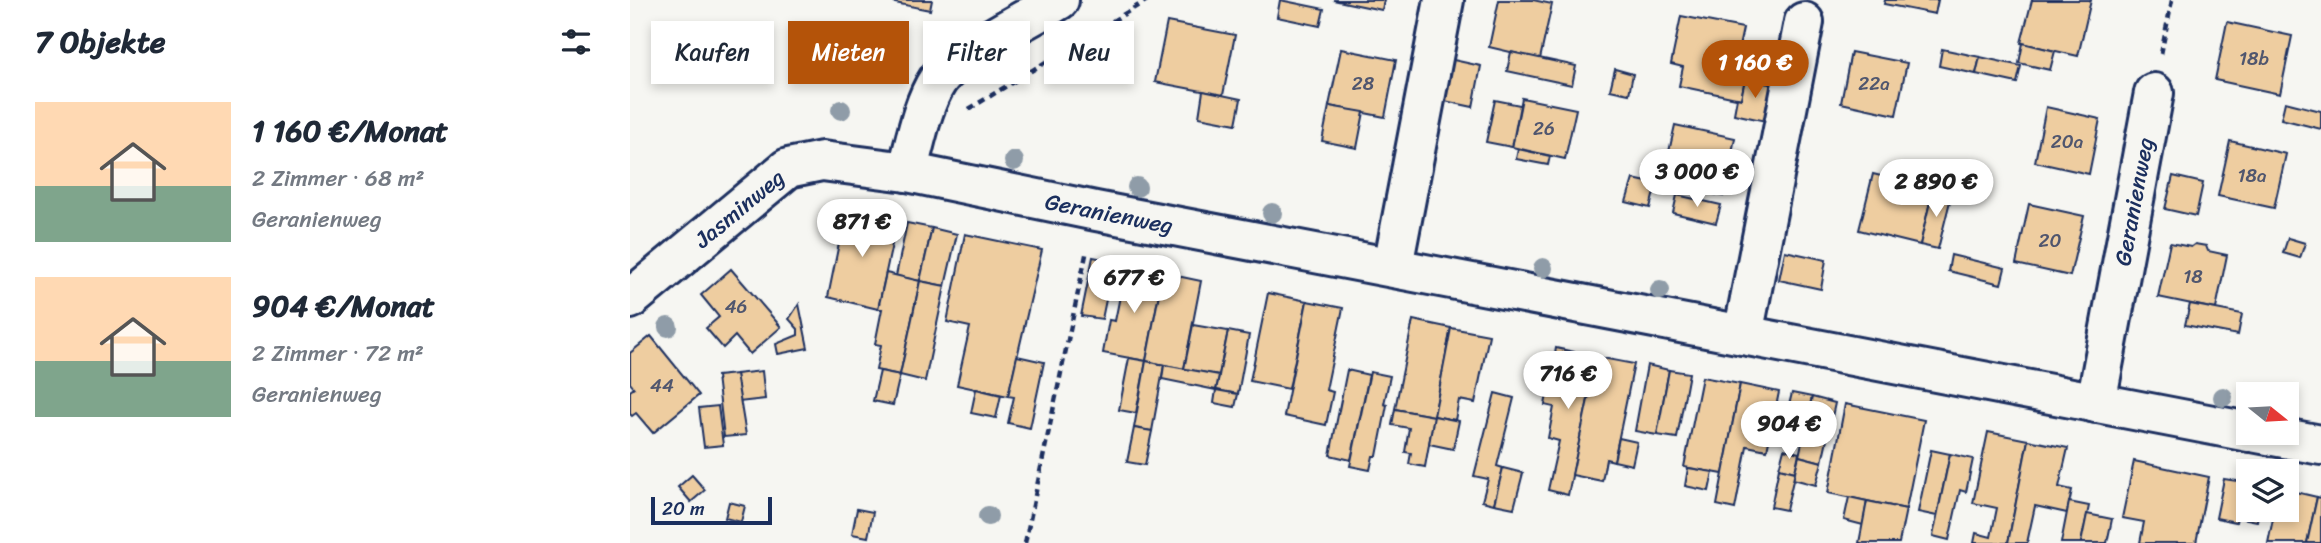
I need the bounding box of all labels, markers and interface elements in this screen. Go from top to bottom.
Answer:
text: 7 Objekte [35,15,165,69]
chip: Kaufen [651,21,774,84]
chip: Mieten [788,21,909,84]
chip: Filter [923,21,1030,84]
chip: Neu [1044,21,1134,84]
icon: filters [557,23,595,61]
pin: 1 160 € [1690,41,1820,100]
text: 1 160 € [1718,42,1792,83]
house number: 18b [2239,42,2269,75]
house number: 28 [1352,67,1375,100]
house number: 22a [1858,67,1890,100]
text: 1 160 €/Monat [252,104,448,158]
house number: 26 [1533,112,1555,145]
house number: 20a [2051,125,2084,158]
icon: home [91,130,175,214]
street label: Geranienweg [2102,134,2166,269]
pin: 3 000 € [1632,150,1762,209]
text: 3 000 € [1655,151,1739,192]
text: 2 Zimmer · 68 m² [252,158,424,199]
street label: Jasminweg [684,158,795,260]
house number: 18a [2237,159,2267,192]
pin: 2 890 € [1871,160,2001,219]
text: 2 890 € [1894,161,1978,202]
street label: Geranienweg [1041,181,1177,246]
text: Geranienweg [252,199,382,240]
pin: 871 € [813,200,911,259]
text: 871 € [833,201,891,242]
house number: 20 [2039,224,2061,257]
pin: 677 € [1085,256,1183,315]
text: 677 € [1104,257,1164,298]
house number: 18 [2183,260,2203,293]
text: 904 €/Monat [252,279,435,333]
house number: 46 [725,290,747,323]
icon: home [91,305,175,389]
text: 2 Zimmer · 72 m² [252,333,424,374]
pin: 716 € [1519,352,1617,411]
text: 716 € [1539,353,1597,394]
house number: 44 [650,369,674,402]
text: Geranienweg [252,374,382,415]
north arrow [2236,382,2300,444]
map controls [2236,382,2299,522]
pin: 904 € [1740,402,1838,461]
text: 904 € [1757,403,1821,444]
button: layers [2236,459,2299,522]
text: 20 m [662,492,705,525]
scale bar [651,494,772,526]

